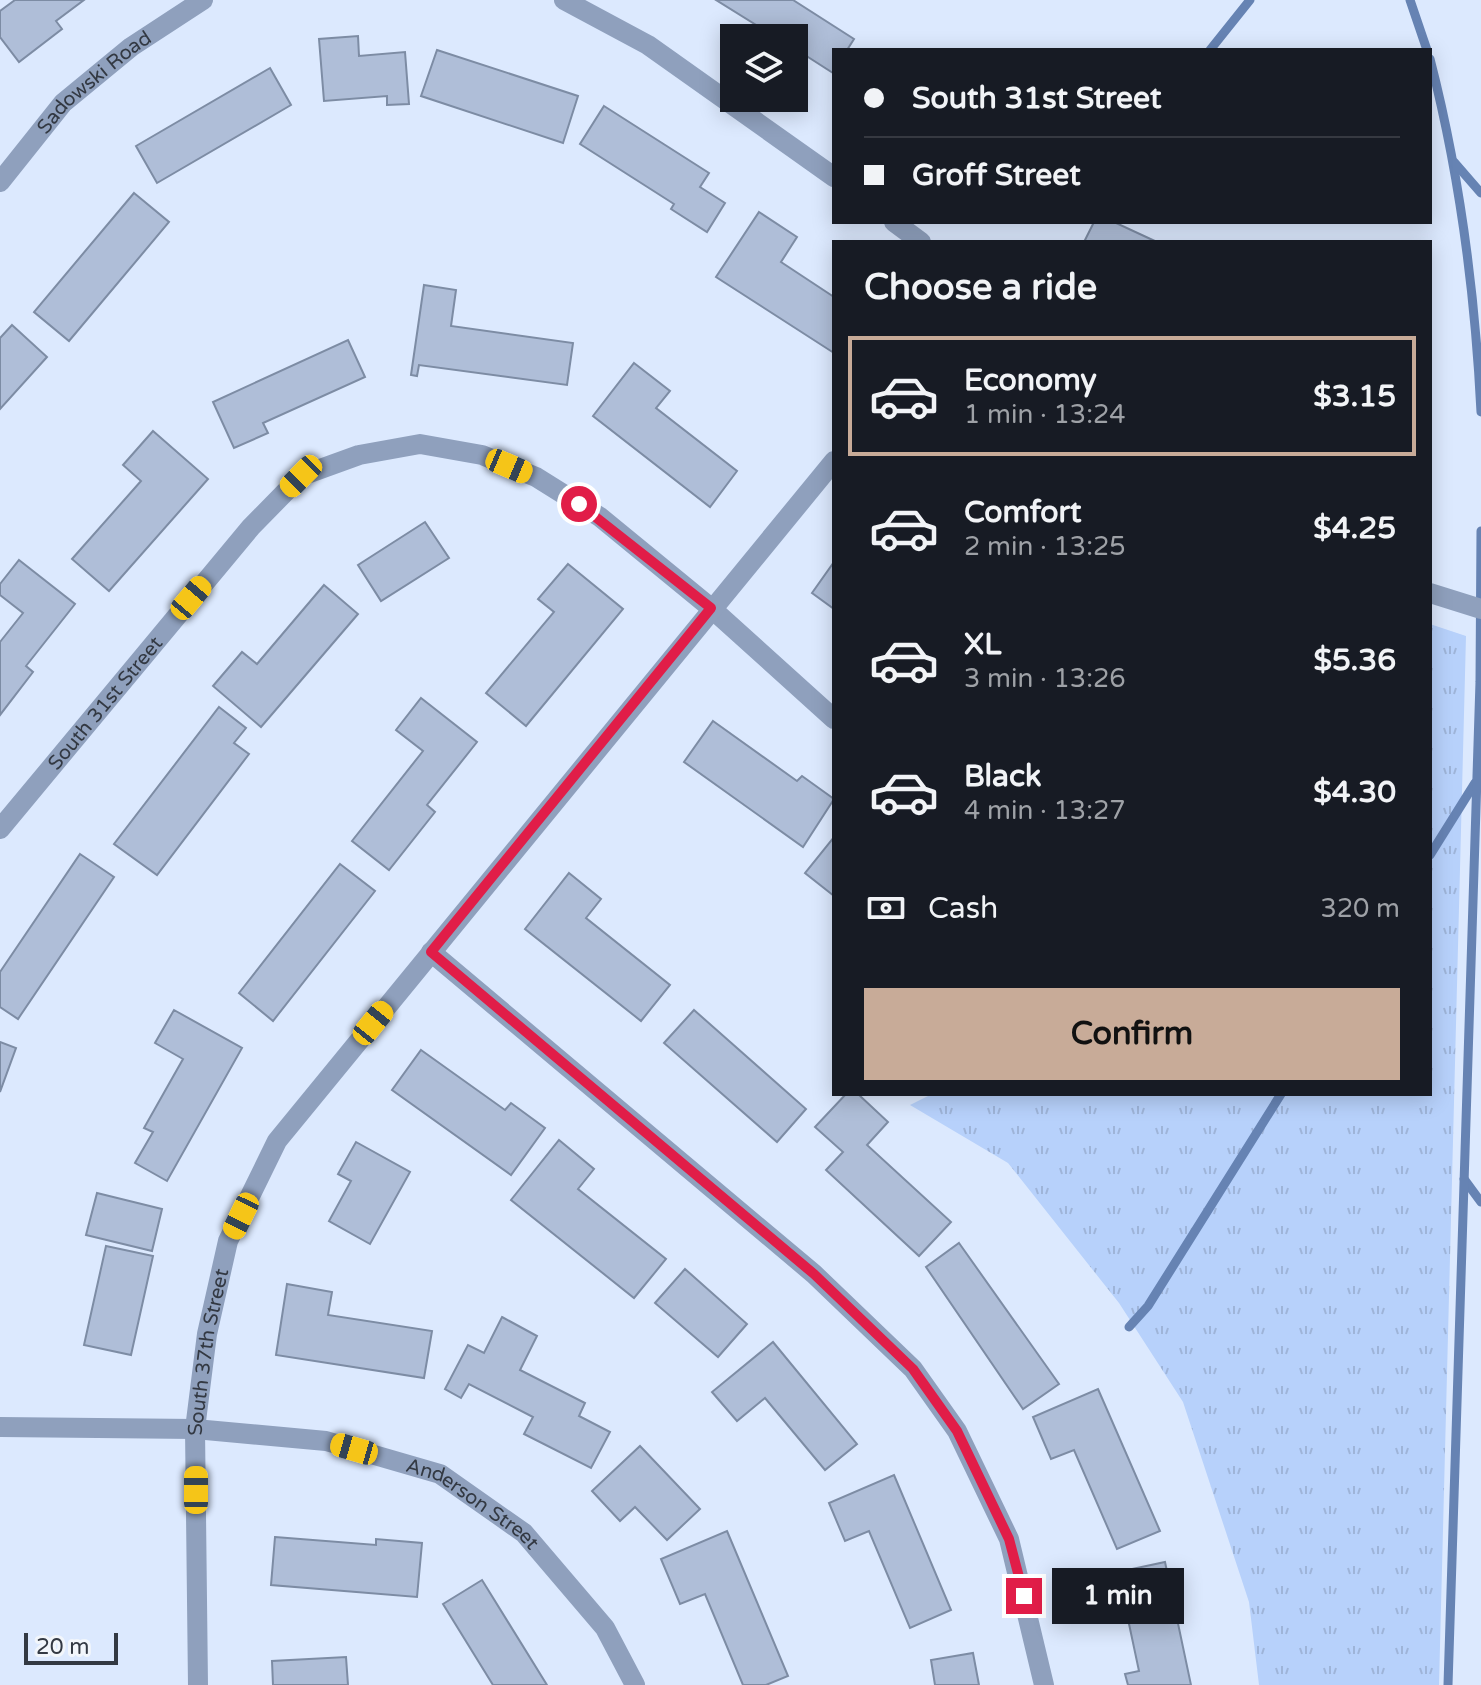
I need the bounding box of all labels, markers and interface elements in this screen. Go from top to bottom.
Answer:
map controls [720,24,808,112]
button: layers [720,24,808,112]
street label: Sadowski Road [32,26,156,139]
text: South 31st Street [912,80,1161,117]
text: Groff Street [912,157,1081,194]
text: Choose a ride [864,266,1097,309]
icon: car [868,360,940,432]
text: Economy [964,362,1097,399]
text: $3.15 [1313,378,1396,415]
text: 1 min · 13:24 [964,399,1126,430]
car [482,446,536,486]
car [276,451,326,501]
route start [561,486,597,522]
icon: car [868,492,940,564]
text: Comfort [964,494,1082,531]
text: $4.25 [1313,510,1396,547]
text: 2 min · 13:25 [964,531,1126,562]
car [166,572,216,624]
icon: car [868,624,940,696]
text: XL [964,626,1001,663]
street label: South 31st Street [43,632,168,775]
text: $5.36 [1314,642,1396,679]
text: 3 min · 13:26 [964,663,1126,694]
icon: car [868,756,940,828]
text: Black [964,758,1041,795]
text: $4.30 [1313,774,1396,811]
text: 4 min · 13:27 [964,795,1126,826]
icon: cash [864,886,908,930]
text: Cash [928,890,998,927]
text: 320 m [1320,893,1400,924]
button: Confirm [864,988,1400,1080]
car [349,997,397,1049]
car [220,1189,262,1243]
street label: South 37th Street [184,1266,234,1436]
car [328,1431,380,1467]
street label: Anderson Street [403,1454,544,1555]
car [184,1466,208,1514]
callout: 1 min [1052,1568,1184,1624]
route end [1006,1578,1042,1614]
text: 1 min [1083,1580,1153,1611]
scale bar [24,1629,118,1665]
text: 20 m [36,1634,90,1660]

